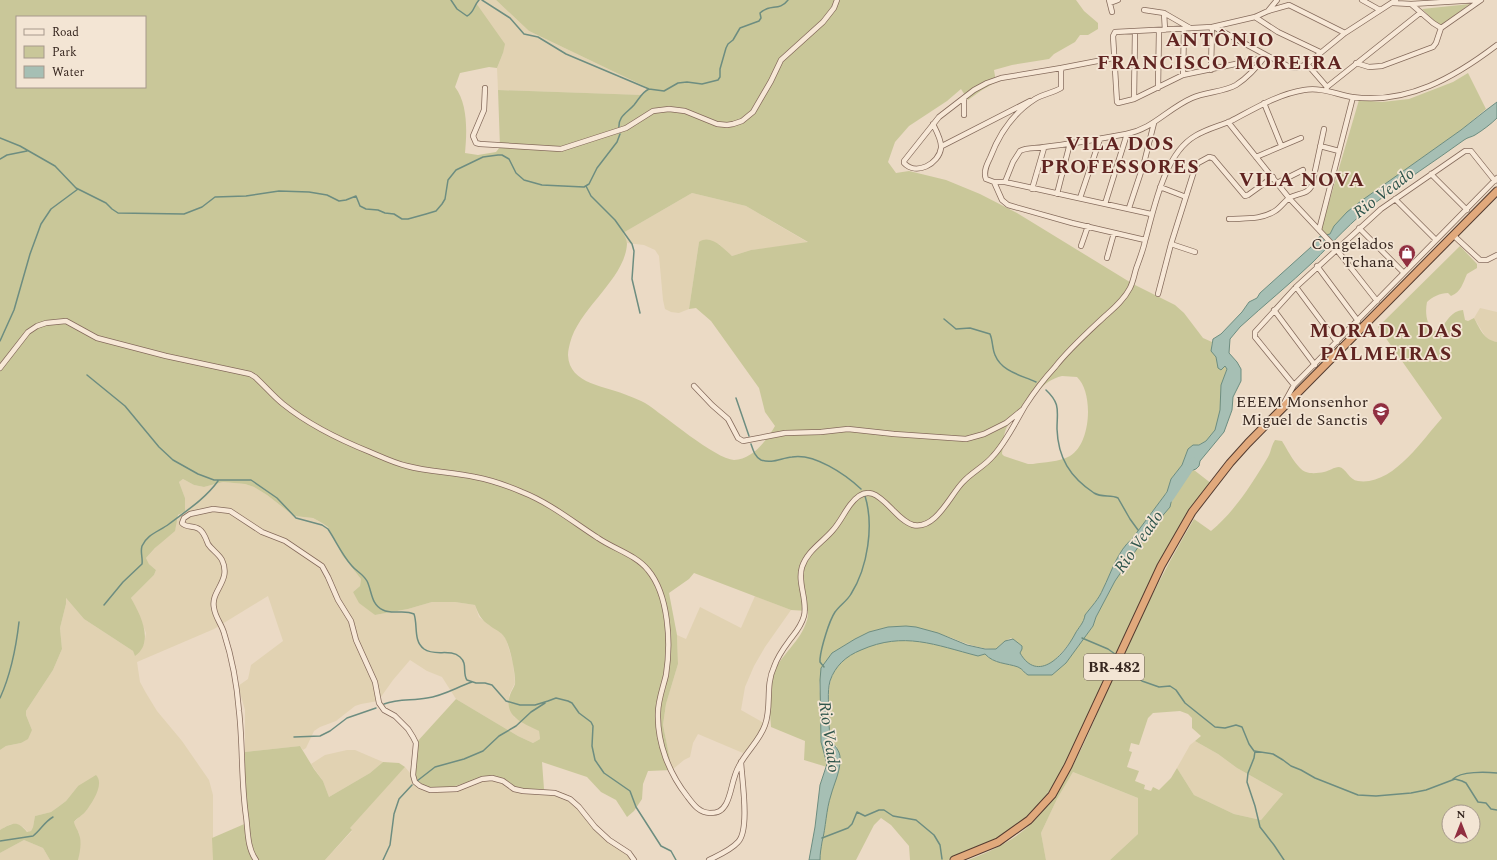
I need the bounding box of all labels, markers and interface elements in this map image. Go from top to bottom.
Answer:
legend [16,16,146,88]
text: Road [52,23,79,42]
district label: ANTÔNIO FRANCISCO MOREIRA [1097,25,1343,78]
text: Park [52,43,77,62]
text: Water [52,63,84,82]
district label: VILA DOS PROFESSORES [1040,129,1200,182]
water label: Rio Veado [1347,161,1421,225]
district label: VILA NOVA [1239,165,1365,195]
place label: Congelados Tchana [1311,232,1394,274]
shop icon: Congelados Tchana [1397,243,1417,268]
district label: MORADA DAS PALMEIRAS [1309,316,1463,369]
place label: EEEM Monsenhor Miguel de Sanctis [1236,390,1368,432]
school or university icon: EEEM Monsenhor Miguel de Sanctis [1371,401,1391,426]
water label: Rio Veado [1108,505,1170,579]
road number: BR-482 [1084,654,1144,680]
water label: Rio Veado [811,700,847,774]
north arrow [1441,804,1481,844]
text: N [1457,806,1466,823]

